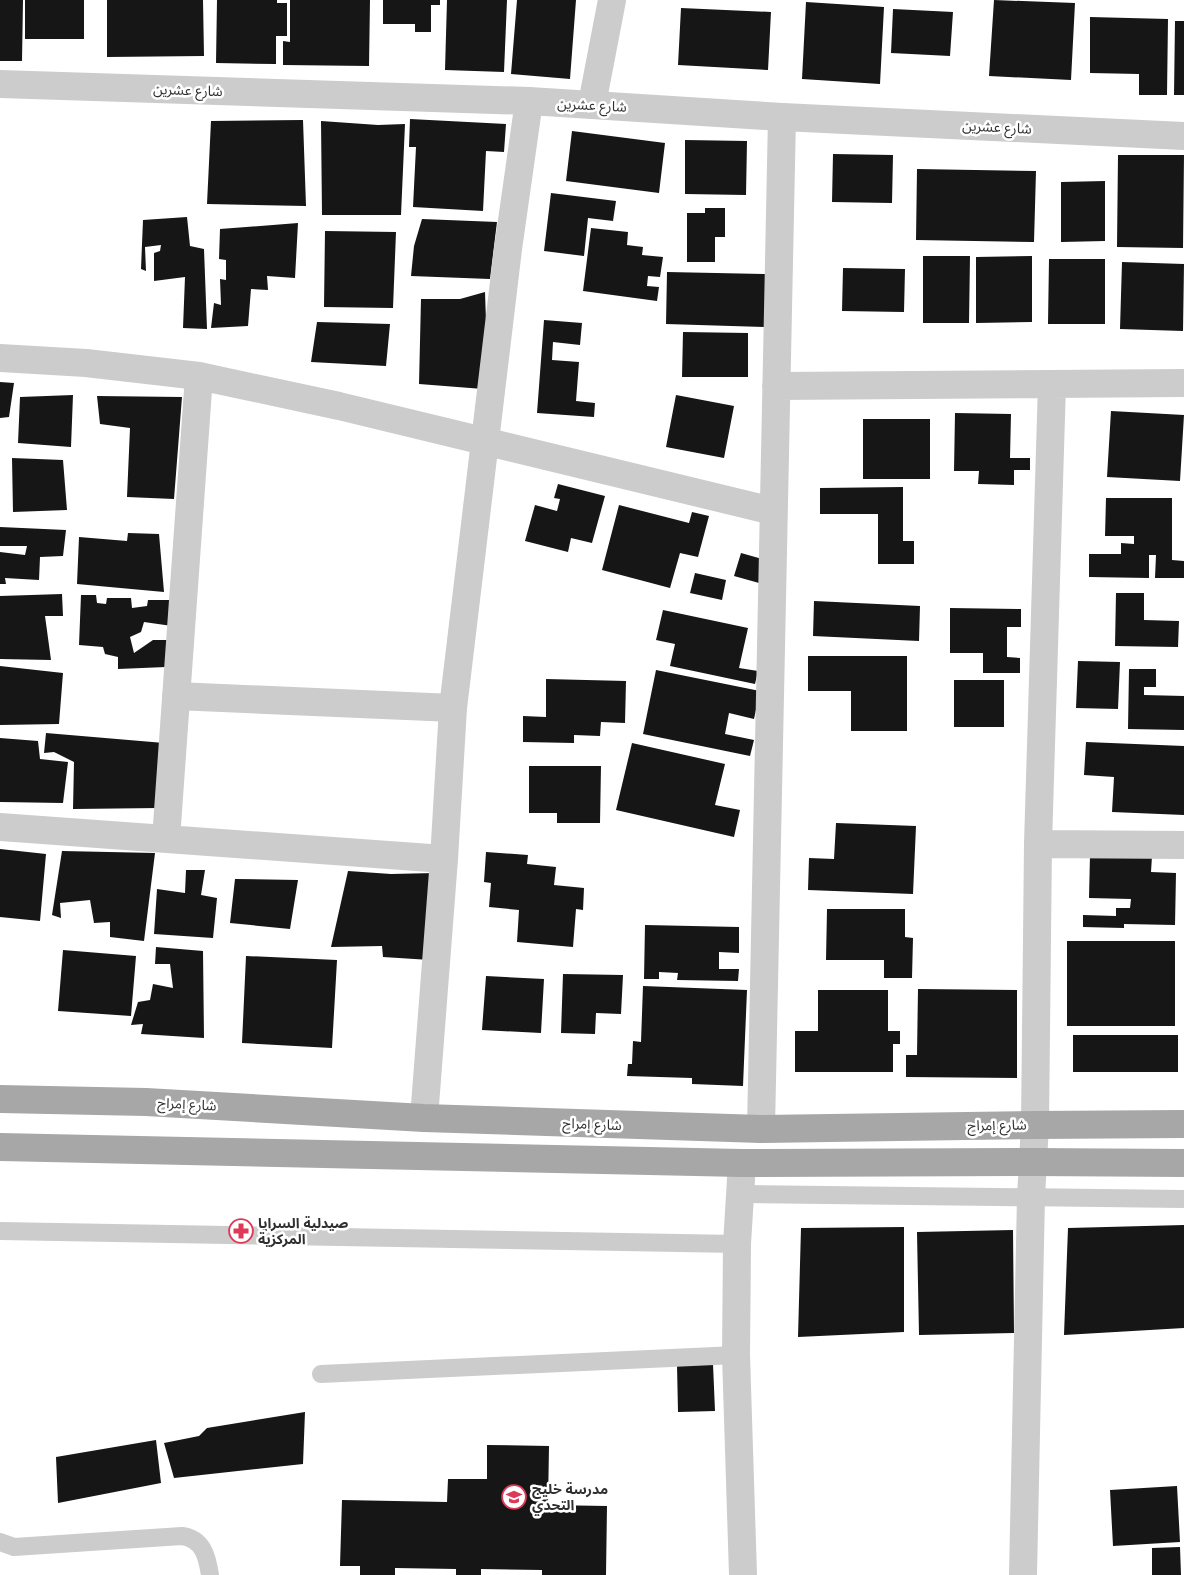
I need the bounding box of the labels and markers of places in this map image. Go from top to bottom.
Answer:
place label: صيدلية السرايا المركزية [258,1214,349,1248]
pharmacy icon: صيدلية السرايا المركزية [228,1218,254,1244]
place label: مدرسة خليج التحدي [532,1480,608,1516]
school or university icon: مدرسة خليج التحدي [501,1484,527,1510]

